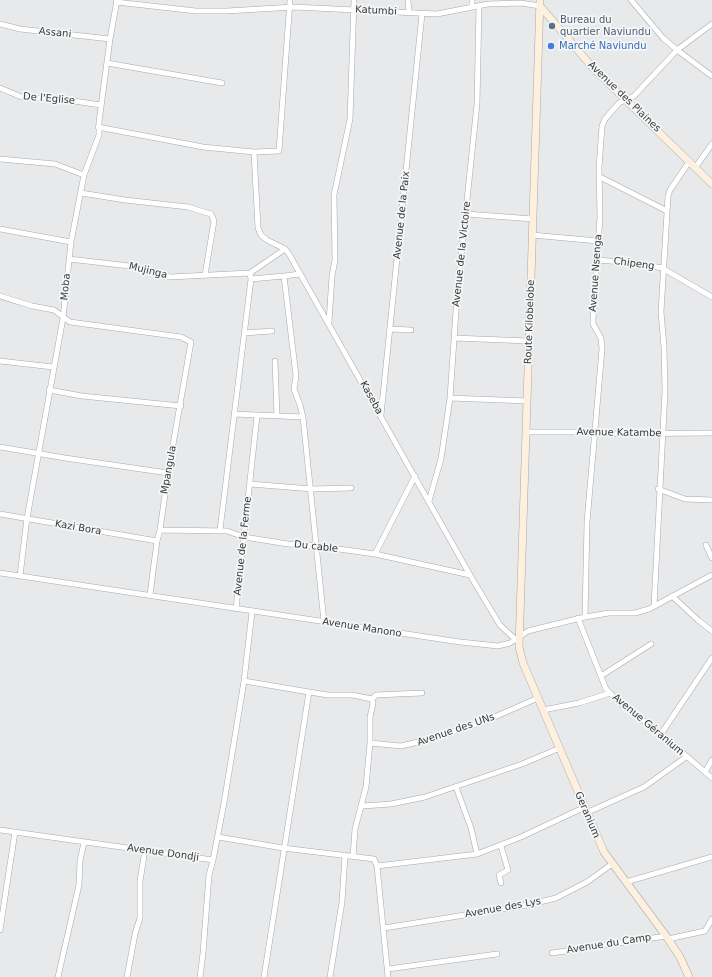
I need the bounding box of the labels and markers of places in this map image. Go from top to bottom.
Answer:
place label: Bureau du quartier Naviundu [560,14,651,38]
marker: Bureau du quartier Naviundu [547,21,557,31]
place label: Marché Naviundu [559,40,646,52]
marker: Marché Naviundu [546,41,556,51]

